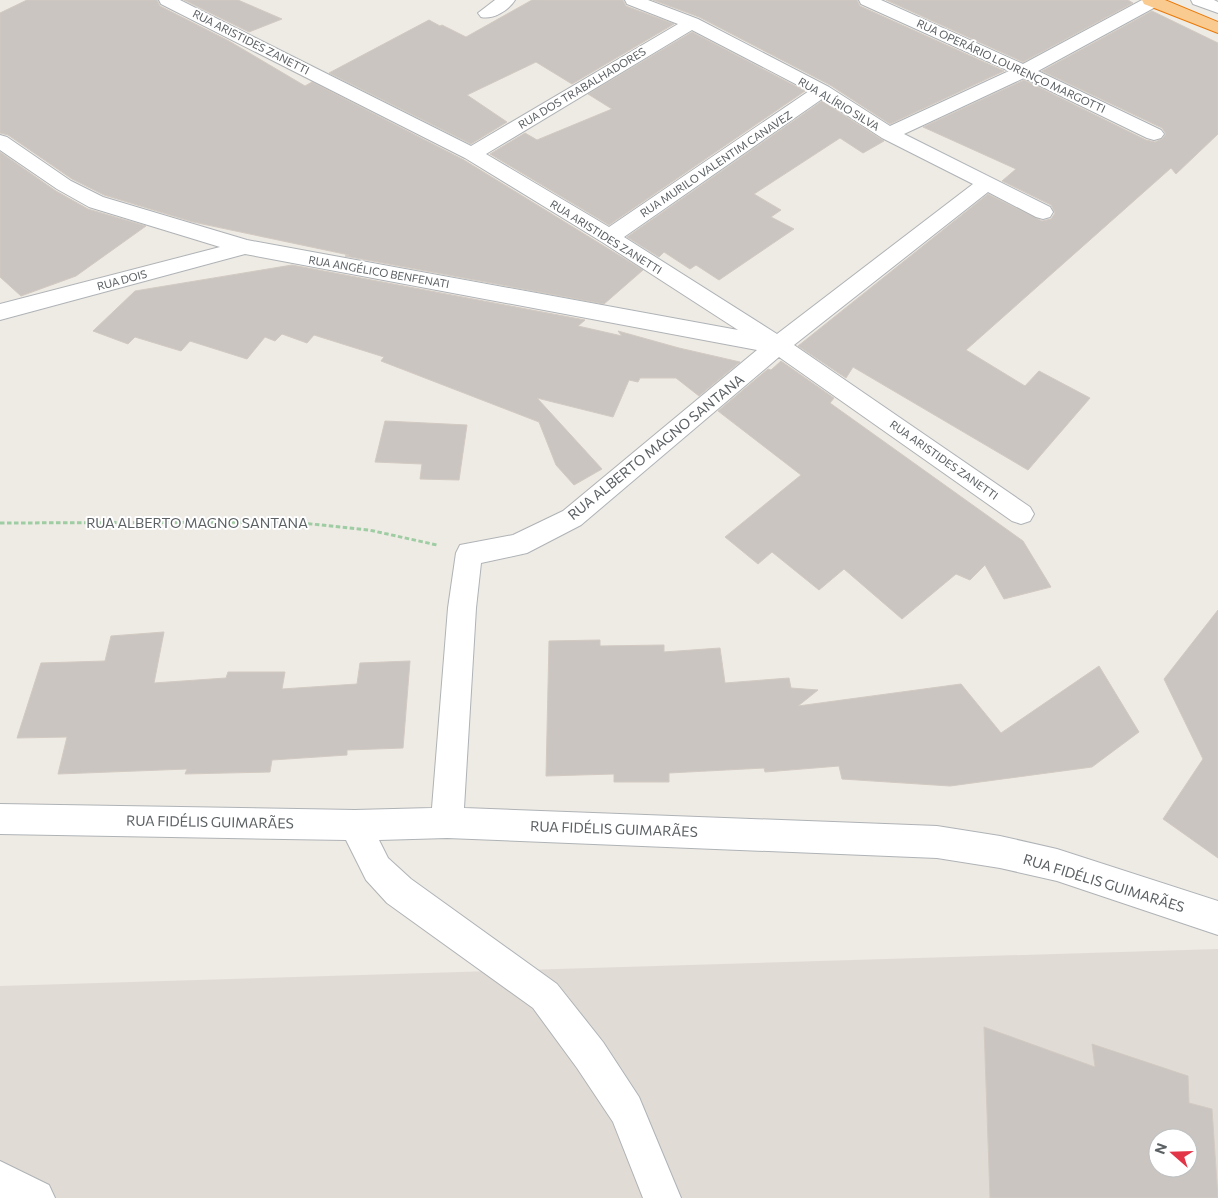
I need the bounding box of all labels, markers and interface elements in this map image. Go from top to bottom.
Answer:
street label: RUA ARISTIDES ZANETTI [191,6,312,77]
street label: RUA OPERÁRIO LOURENÇO MARGOTTI [915,15,1108,115]
street label: RUA DOS TRABALHADORES [516,44,648,131]
street label: RUA ALÍRIO SILVA [796,73,883,133]
street label: RUA MURILO VALENTIM CANAVEZ [637,108,794,219]
street label: RUA ARISTIDES ZANETTI [548,197,664,276]
street label: RUA ANGÉLICO BENFENATI [308,252,451,290]
street label: RUA DOIS [95,267,148,292]
street label: RUA ALBERTO MAGNO SANTANA [564,370,747,523]
street label: RUA ARISTIDES ZANETTI [888,417,1001,502]
street label: RUA ALBERTO MAGNO SANTANA [86,514,308,531]
street label: RUA FIDÉLIS GUIMARÃES [126,812,294,831]
street label: RUA FIDÉLIS GUIMARÃES [530,817,698,840]
street label: RUA FIDÉLIS GUIMARÃES [1021,850,1187,915]
north arrow [1148,1128,1198,1178]
text: N [1151,1141,1170,1156]

